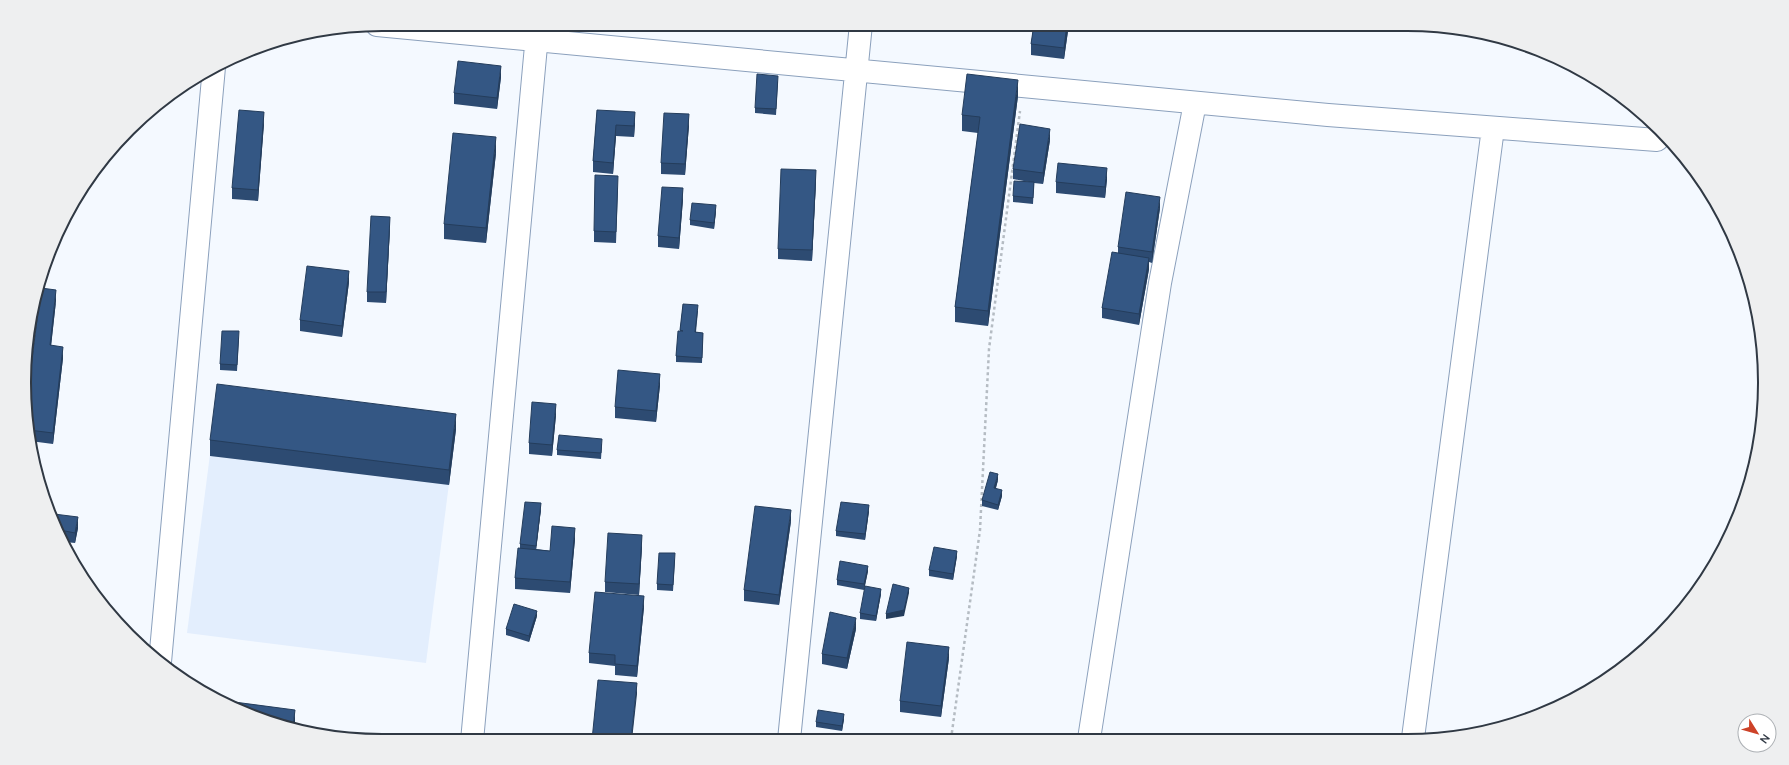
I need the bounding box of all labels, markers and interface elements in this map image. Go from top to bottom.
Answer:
north arrow [1737,713,1777,753]
text: N [1756,731,1773,747]

